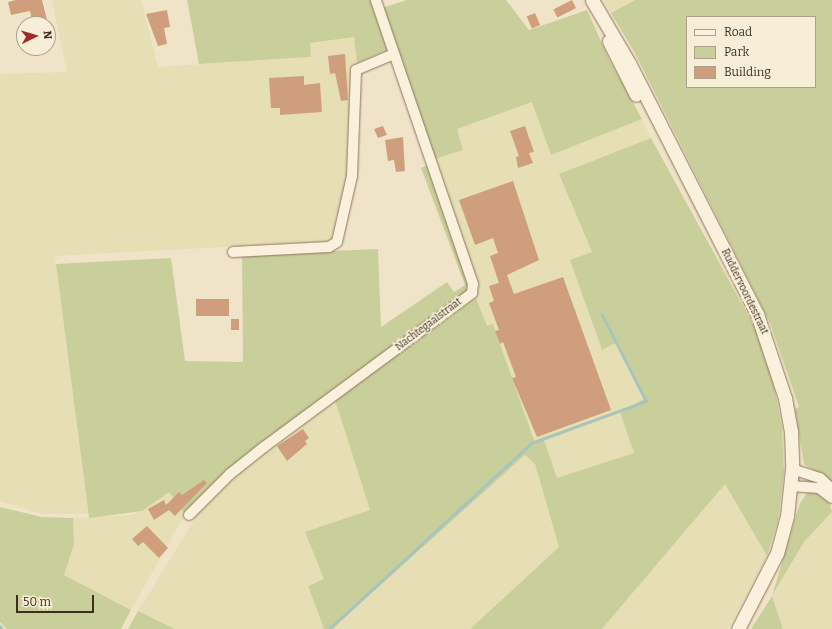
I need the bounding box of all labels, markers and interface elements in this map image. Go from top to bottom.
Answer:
north arrow [16,16,56,56]
legend [686,16,816,88]
text: Road [724,25,752,39]
text: N [41,30,54,40]
text: Park [724,45,749,59]
text: Building [724,65,771,79]
street label: Ruddervoordestraat [718,247,770,337]
street label: Nachtegaalstraat [394,296,464,354]
scale bar [18,587,96,613]
text: 50 m [23,595,51,609]

